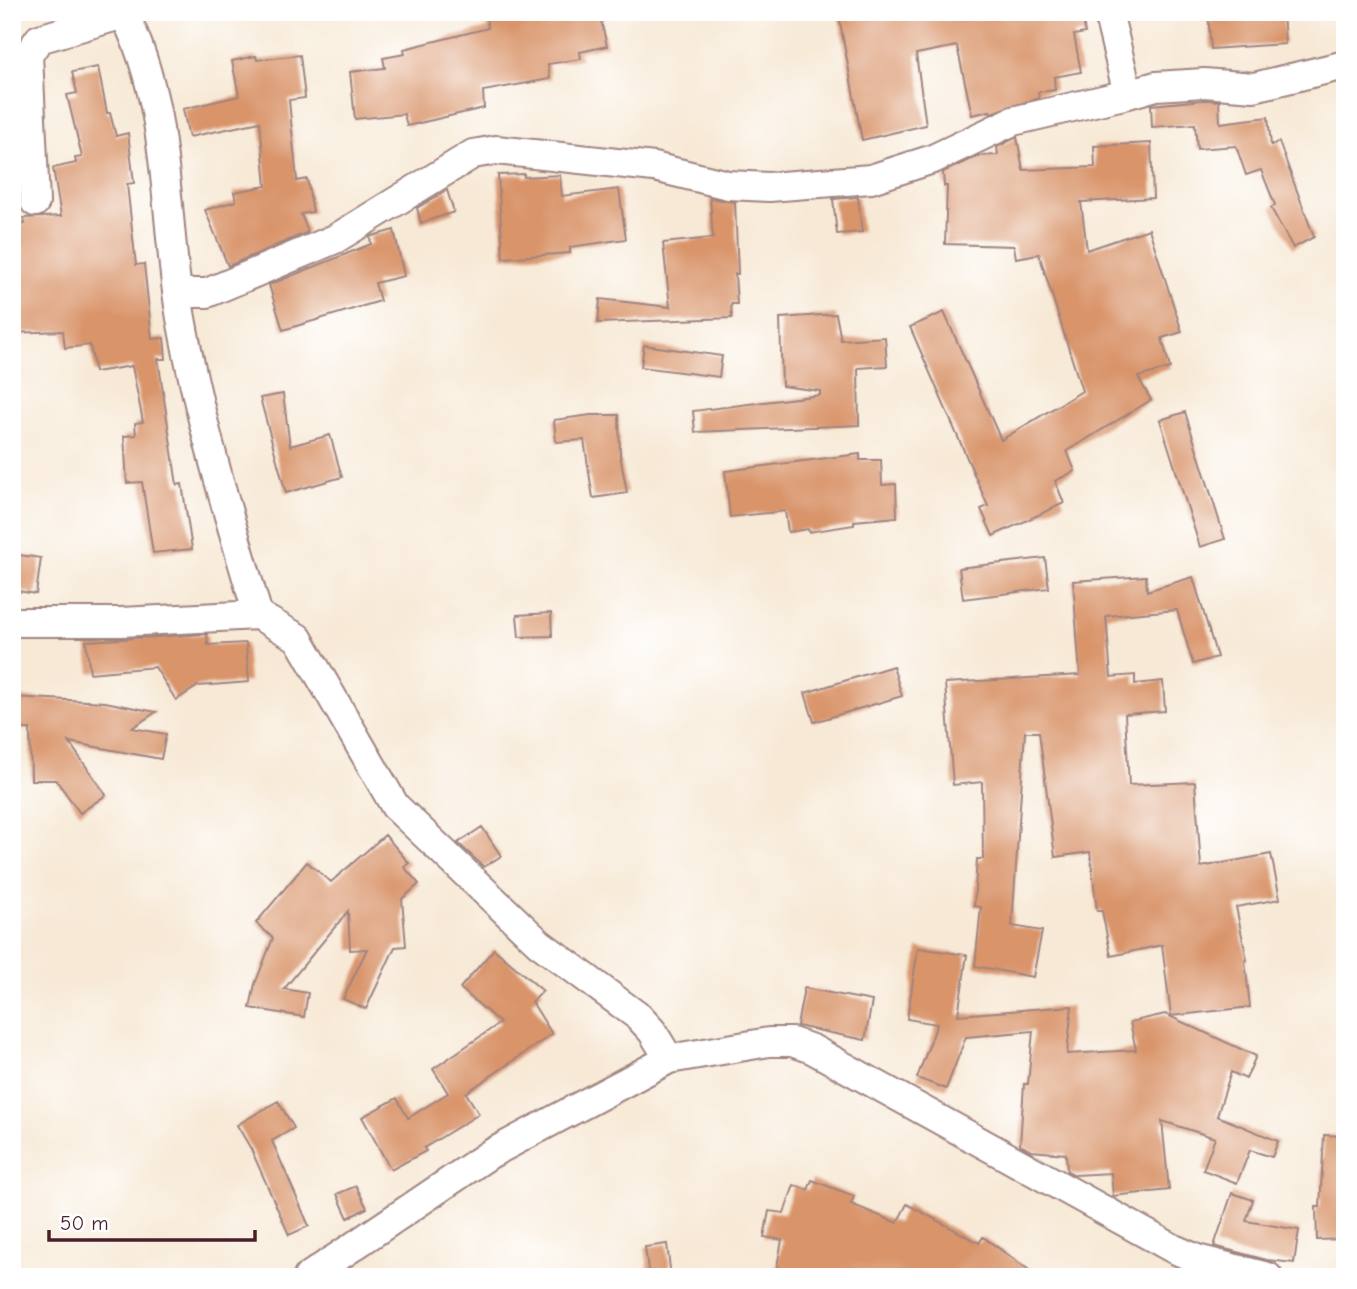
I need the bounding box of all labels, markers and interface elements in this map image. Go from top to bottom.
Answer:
scale bar [49,1198,256,1242]
text: 50 m [60,1211,109,1235]

